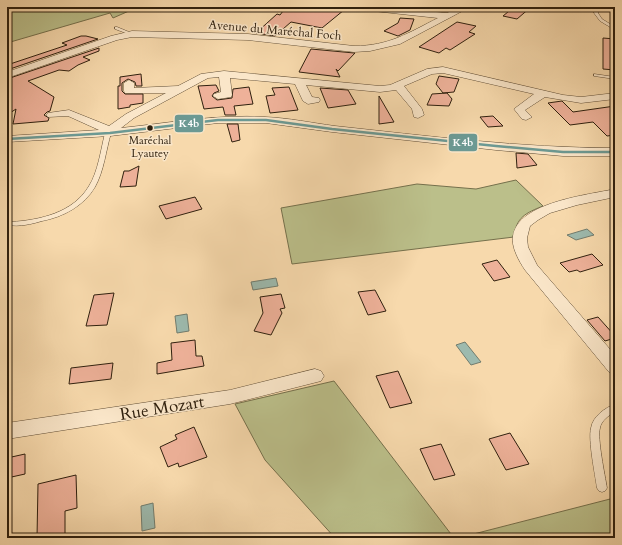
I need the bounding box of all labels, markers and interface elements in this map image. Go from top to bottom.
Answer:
street label: Avenue du Maréchal Foch [208,16,343,44]
line badge: K4b [174,114,204,133]
text: K4b [179,116,199,131]
marker: Maréchal Lyautey [145,123,155,133]
place label: Maréchal Lyautey [129,133,172,161]
line badge: K4b [448,133,478,152]
text: K4b [453,135,473,150]
street label: Rue Mozart [118,390,206,426]

